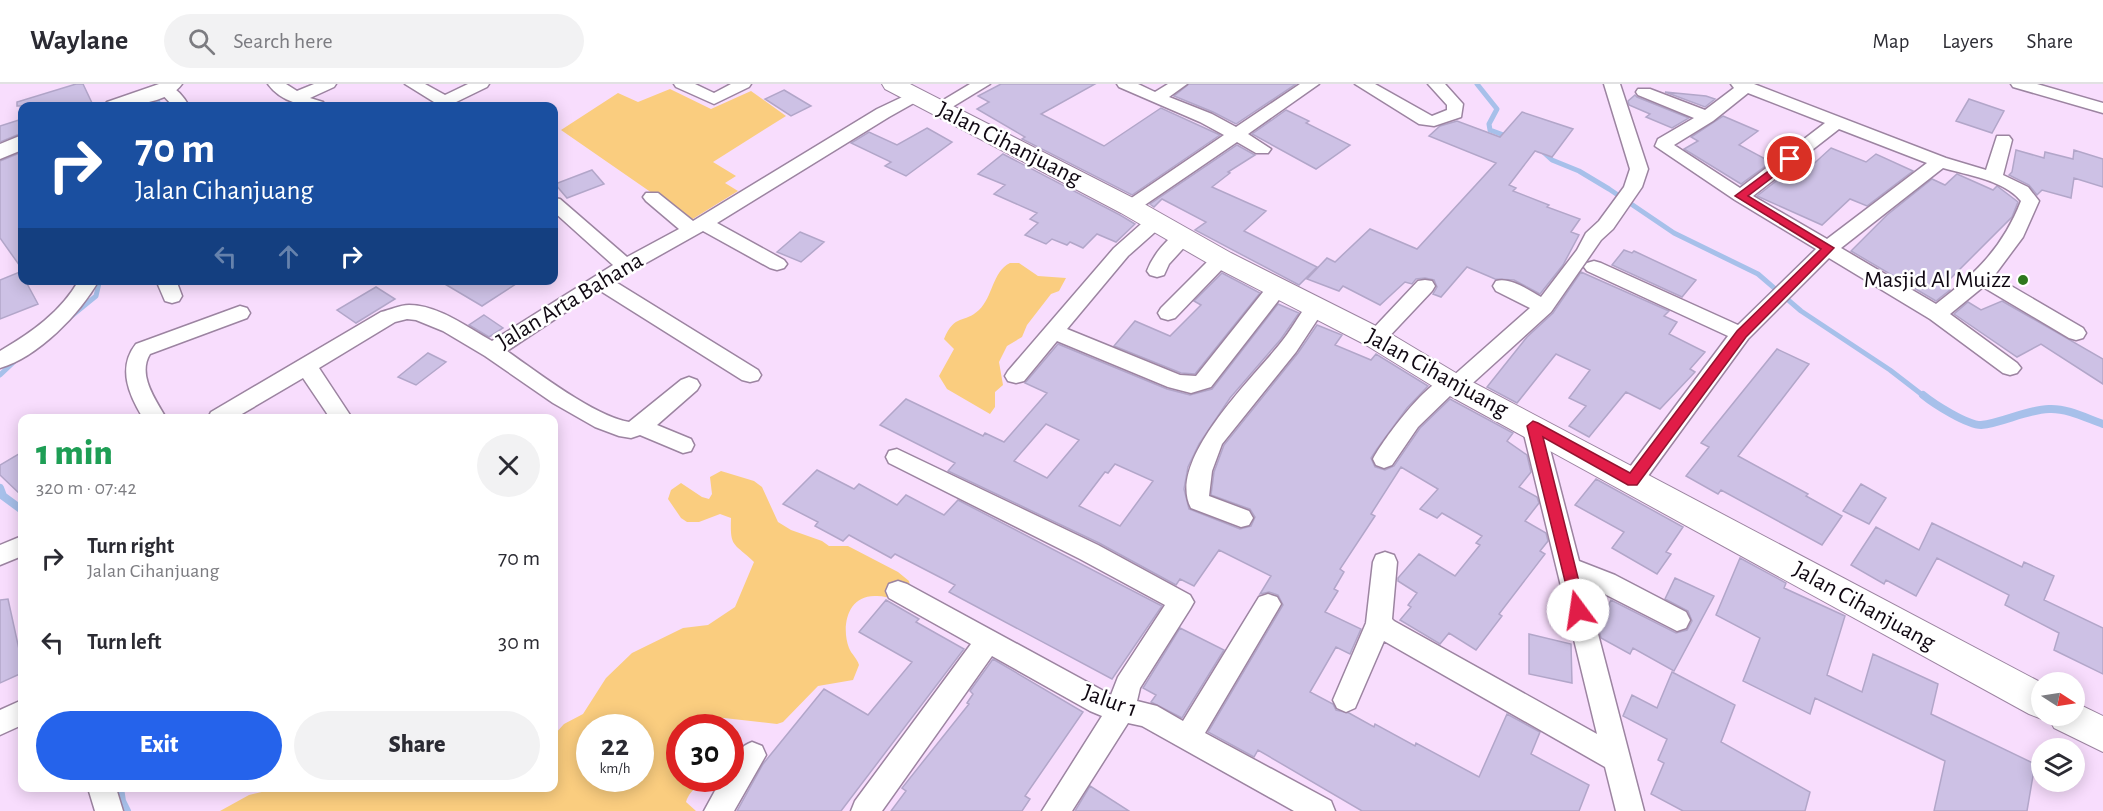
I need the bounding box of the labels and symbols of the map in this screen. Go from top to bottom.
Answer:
street label: Jalan Cihanjuang [933,97,1085,191]
pin [1764,133,1815,184]
street label: Jalan Arta Bahana [493,248,647,354]
place label: Masjid Al Muizz [1864,268,2011,292]
marker: Masjid Al Muizz [2016,273,2030,287]
street label: Jalan Cihanjuang [1362,324,1512,422]
street label: Jalan Cihanjuang [1789,557,1939,655]
position arrow [1546,578,1610,642]
north arrow [2031,672,2085,726]
street label: Jalur 1 [1080,680,1140,722]
speed limit sign: 30 [666,714,744,792]

